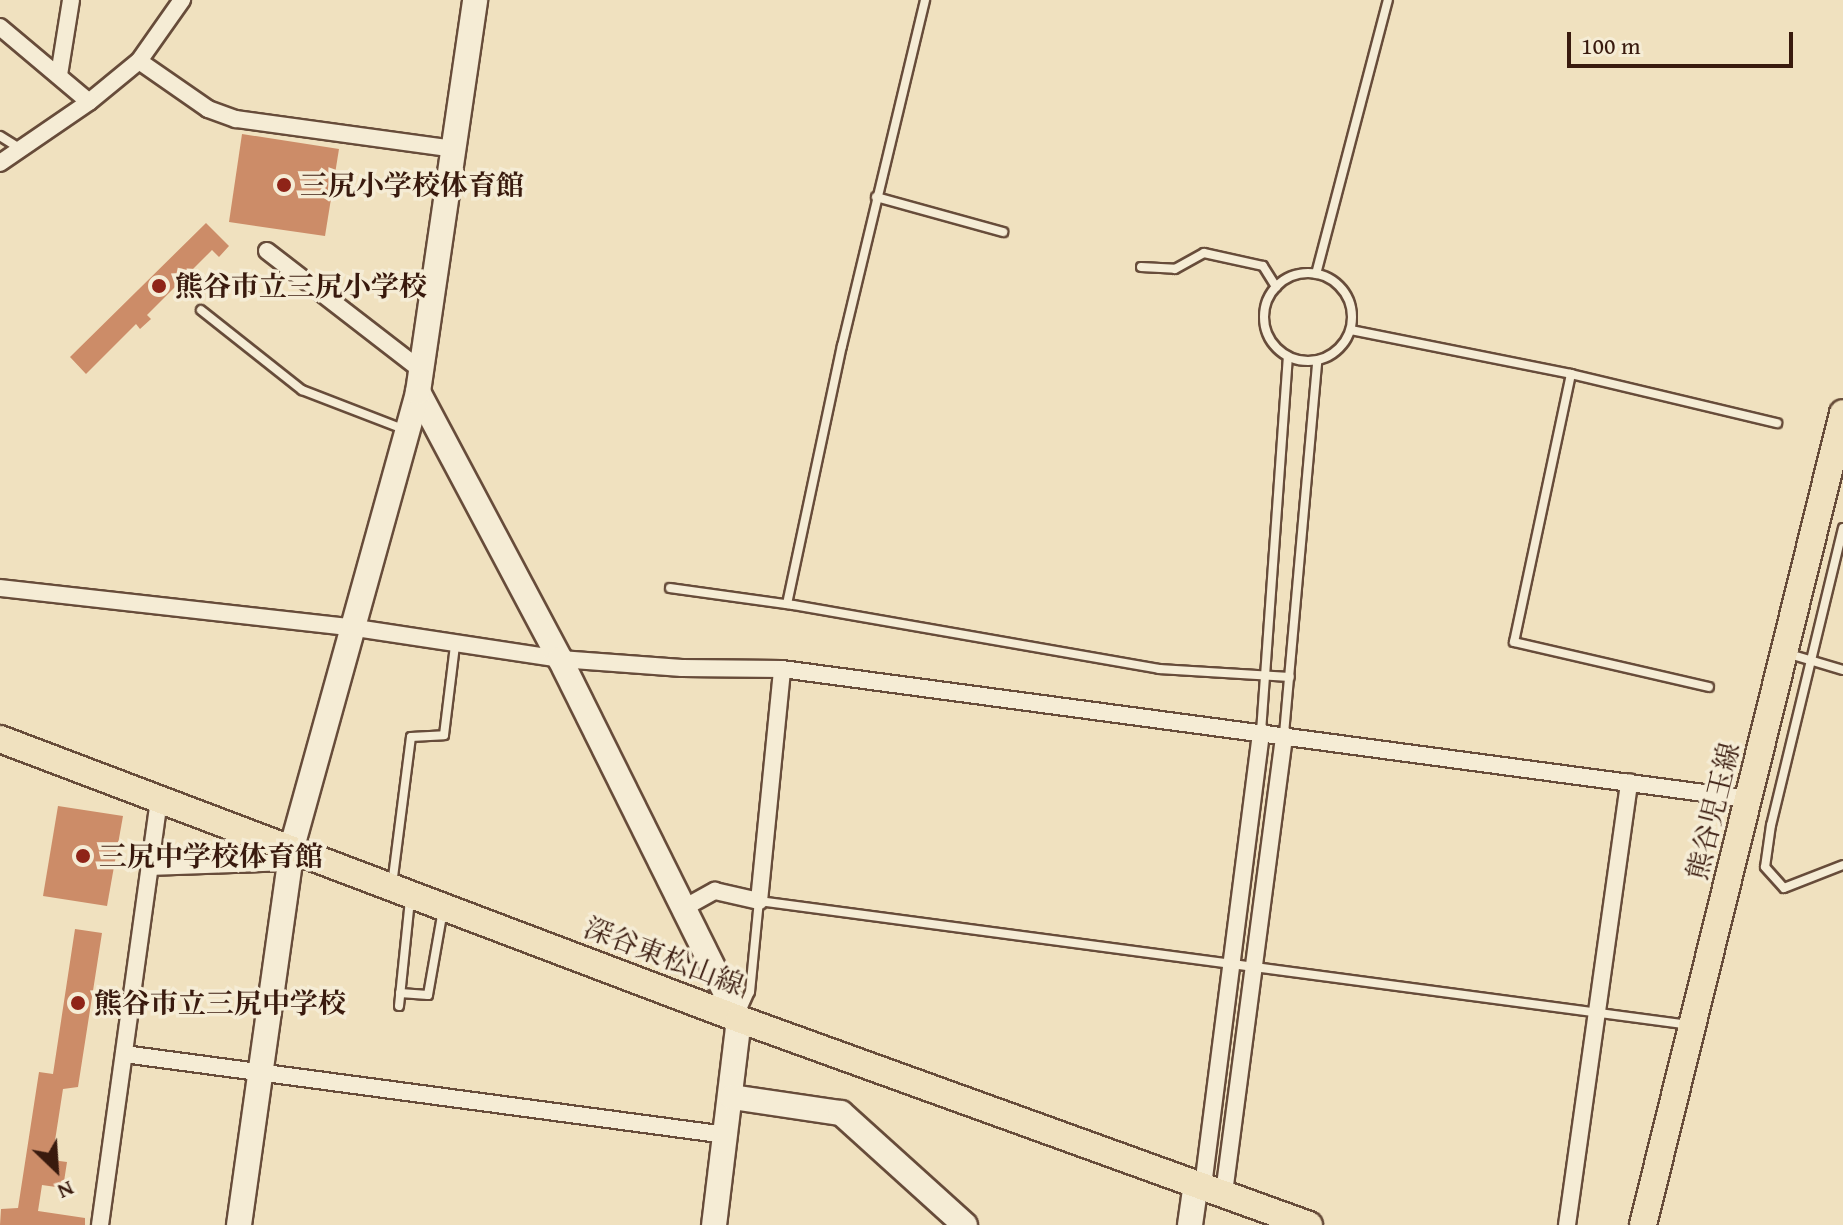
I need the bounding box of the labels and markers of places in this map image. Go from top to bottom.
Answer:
place label: 三尻小学校体育館 [300,168,524,202]
marker: 三尻小学校体育館 [275,176,293,194]
place label: 熊谷市立三尻小学校 [175,269,427,303]
marker: 熊谷市立三尻小学校 [150,277,168,295]
place label: 三尻中学校体育館 [99,839,323,873]
marker: 三尻中学校体育館 [74,847,92,865]
place label: 熊谷市立三尻中学校 [94,986,346,1020]
marker: 熊谷市立三尻中学校 [69,994,87,1012]

